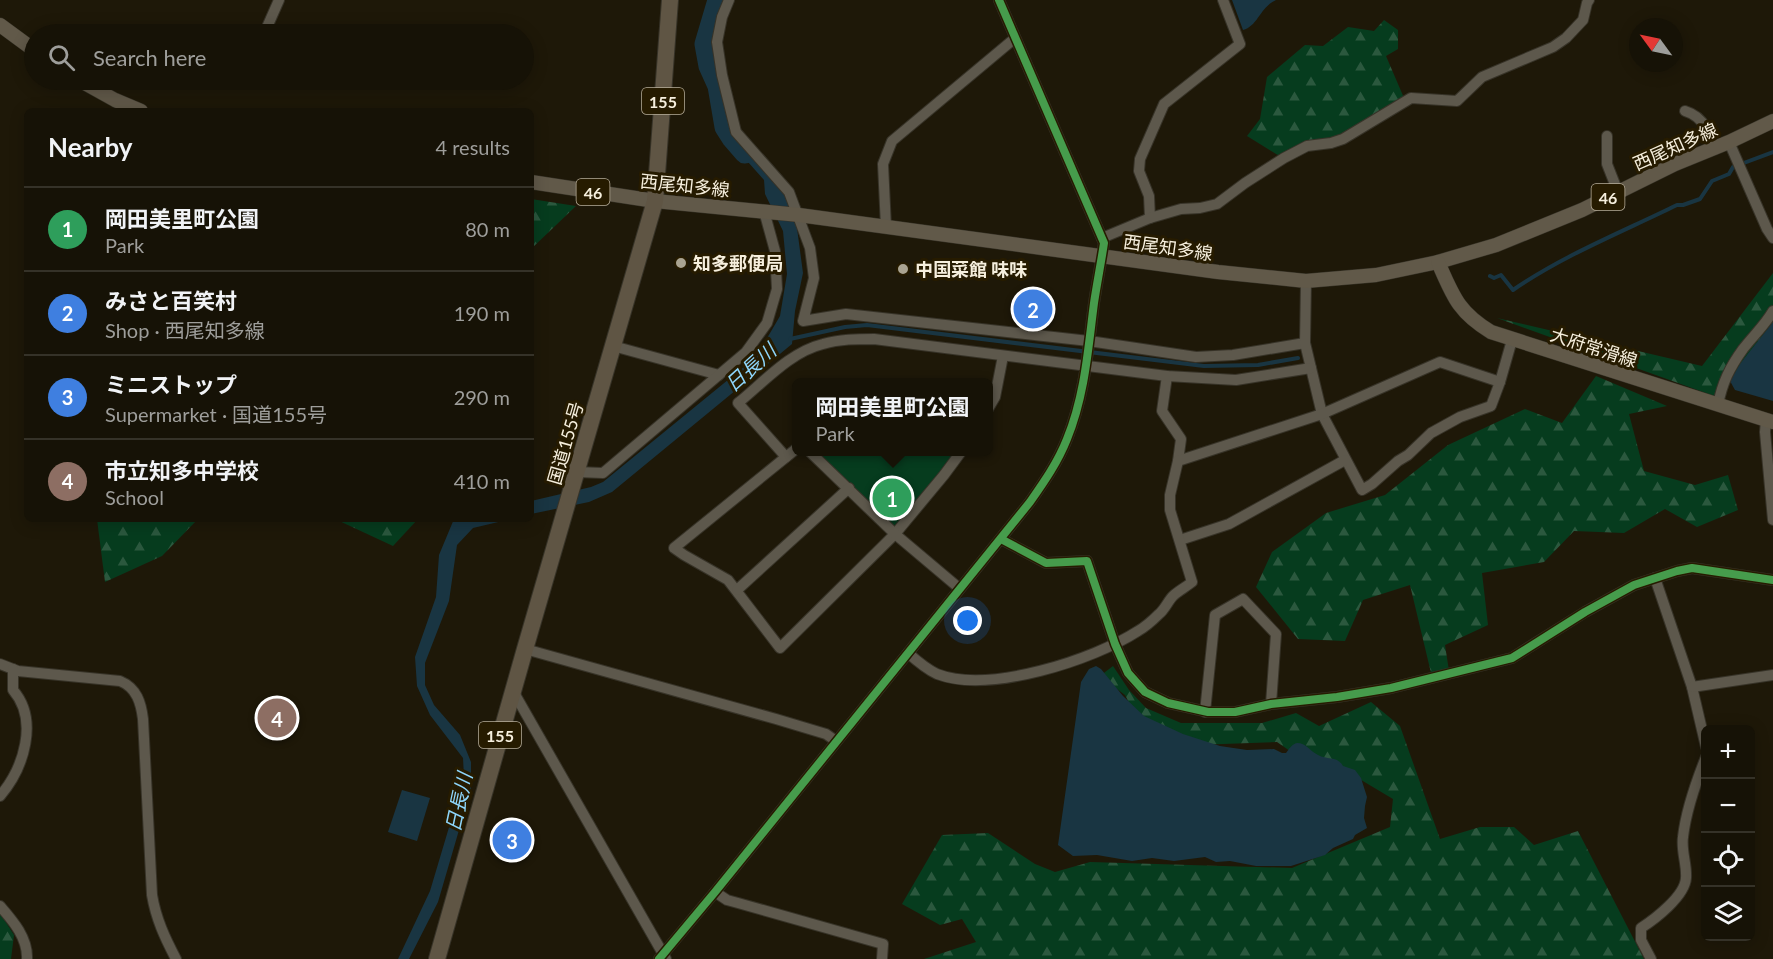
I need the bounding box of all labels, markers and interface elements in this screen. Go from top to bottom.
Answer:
north arrow [1629,18,1683,72]
search box [24,24,534,90]
icon: search [45,41,78,74]
text: Search here [93,44,206,71]
road number: 155 [642,88,684,114]
street label: 西尾知多線 [1629,118,1721,174]
text: Nearby [48,131,133,163]
text: 4 results [435,135,510,159]
street label: 西尾知多線 [639,169,731,201]
road number: 46 [576,179,610,205]
road number: 46 [1592,184,1624,210]
text: 岡田美里町公園 [105,205,259,232]
text: 1 [62,217,73,241]
text: 80 m [465,217,510,241]
street label: 西尾知多線 [1122,230,1214,264]
text: Park [105,233,144,257]
place label: 知多郵便局 [693,252,783,274]
marker: 知多郵便局 [674,256,688,270]
place label: 中国菜館 味味 [915,258,1027,280]
marker: 中国菜館 味味 [896,262,910,276]
pin: 2 [1014,286,1052,332]
text: みさと百笑村 [105,287,237,314]
text: 2 [62,301,73,325]
text: 190 m [454,301,510,325]
text: Shop · 西尾知多線 [105,318,265,342]
street label: 大府常滑線 [1548,323,1640,371]
water label: 日長川 [720,337,782,396]
text: ミニストップ [105,371,237,398]
popup [792,378,993,456]
text: 3 [62,385,73,409]
text: 290 m [454,385,510,409]
text: 岡田美里町公園 [815,393,970,420]
street label: 国道155号 [543,399,587,487]
text: Supermarket · 国道155号 [105,402,327,426]
text: Park [815,421,855,445]
text: 市立知多中学校 [105,457,259,484]
text: 4 [62,469,73,493]
text: 410 m [454,469,510,493]
pin: 1 [872,476,912,520]
text: School [105,485,164,509]
your location [953,606,982,635]
pin: 4 [258,696,296,740]
road number: 155 [479,722,521,748]
map controls [1701,725,1755,941]
button: + [1701,725,1755,779]
water label: 日長川 [440,768,476,834]
button: − [1701,779,1755,833]
pin: 3 [492,818,532,862]
button: locate [1701,833,1755,887]
button: layers [1701,887,1755,941]

